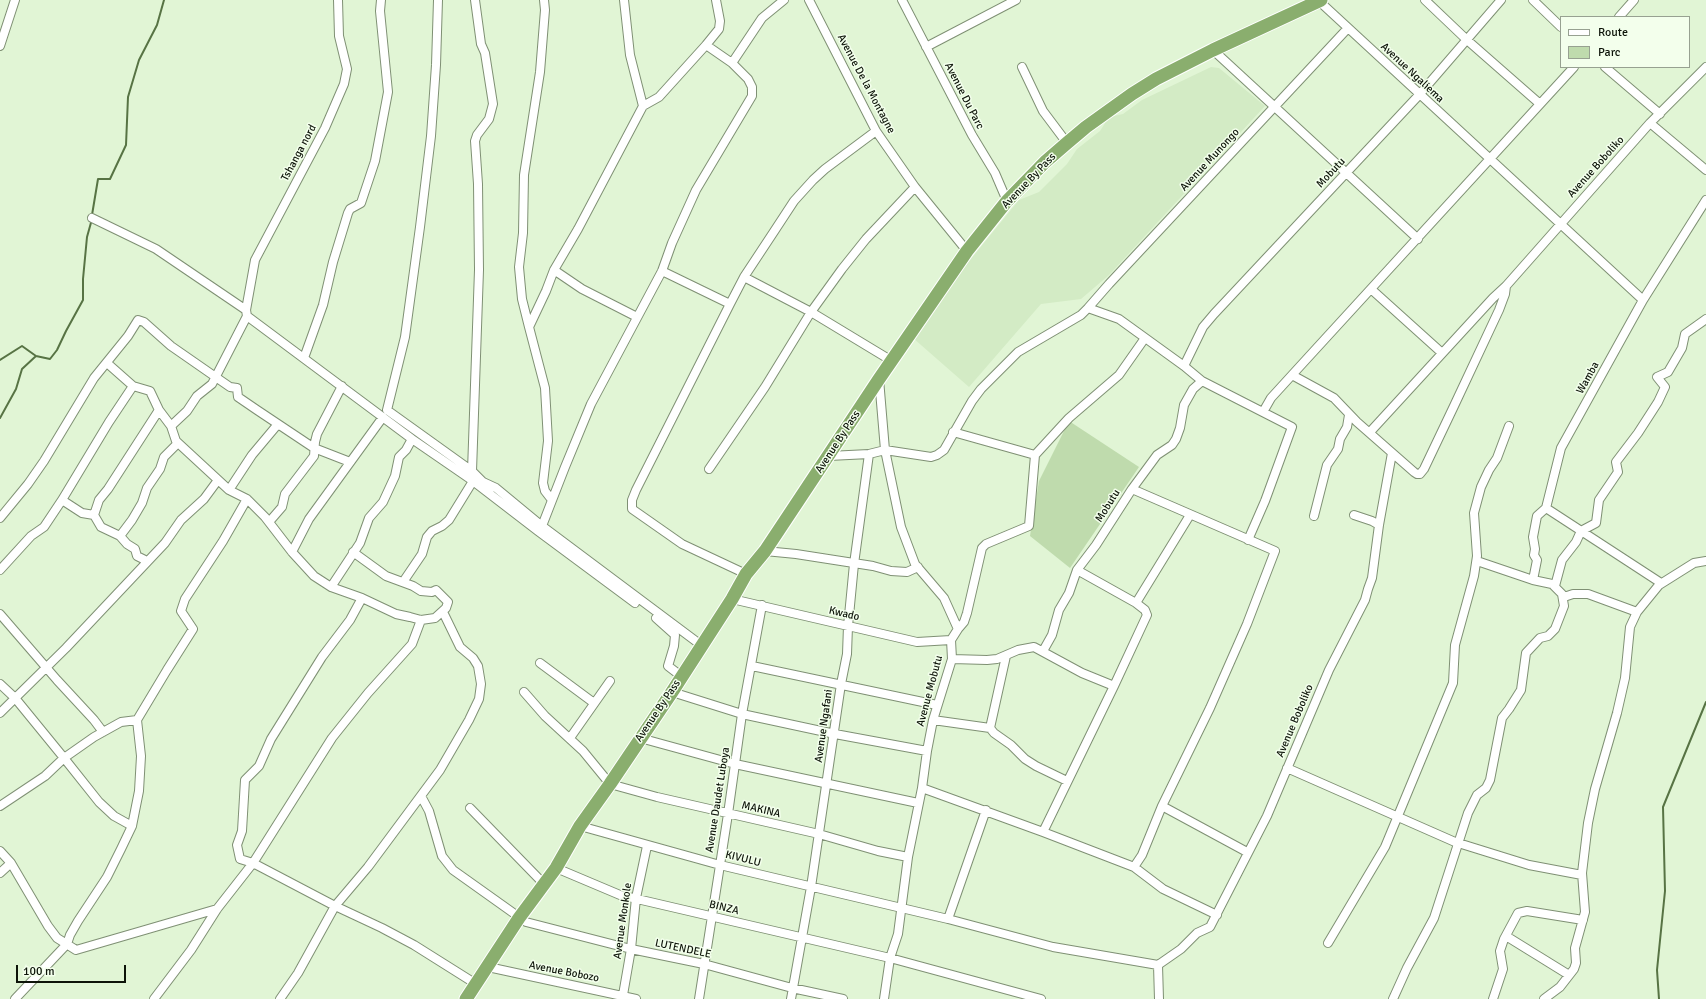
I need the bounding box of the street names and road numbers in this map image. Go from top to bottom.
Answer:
street label: Avenue De la Montagne [834,32,898,136]
street label: Avenue Ngaliema [1378,40,1446,106]
street label: Avenue Du Parc [942,60,986,132]
street label: Tshanga nord [279,122,319,184]
street label: Avenue Munongo [1178,126,1242,194]
street label: Avenue Boboliko [1565,134,1627,200]
street label: Avenue By Pass [999,150,1059,212]
street label: Mobutu [1314,155,1348,191]
street label: Wamba [1574,360,1602,396]
street label: Avenue By Pass [813,408,863,476]
street label: Mobutu [1093,487,1123,525]
street label: Kwado [827,604,861,624]
street label: Avenue Mobutu [914,654,946,728]
street label: Avenue By Pass [632,677,684,745]
street label: Avenue Boboliko [1274,683,1316,759]
street label: Avenue Ngafani [812,688,836,764]
street label: Avenue Daudet Luboya [703,746,733,854]
street label: MAKINA [740,799,782,821]
street label: KIVULU [724,848,762,870]
street label: Avenue Monkole [611,882,635,960]
street label: BINZA [708,898,740,918]
street label: LUTENDELE [654,937,712,961]
street label: Avenue Bobozo [528,959,600,985]

